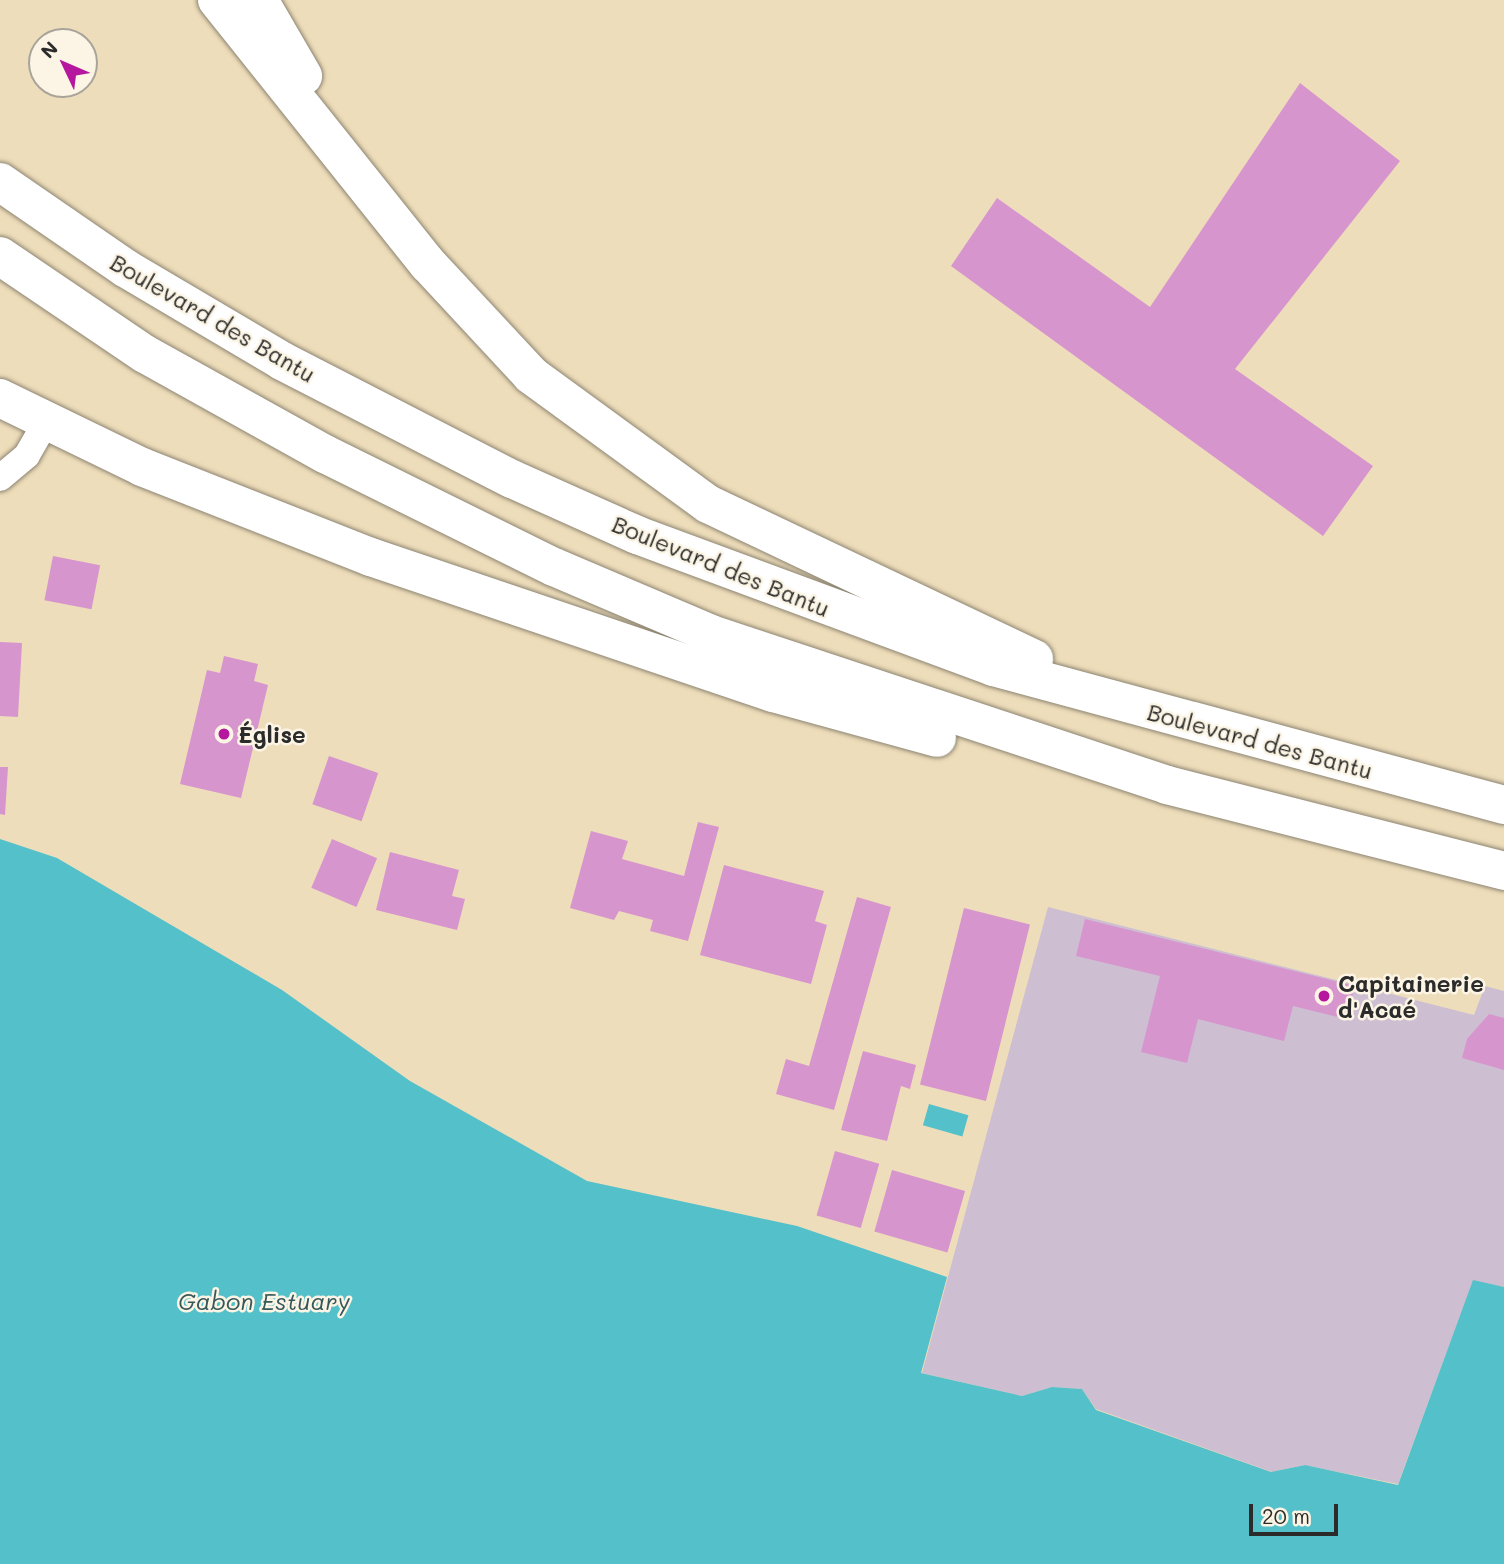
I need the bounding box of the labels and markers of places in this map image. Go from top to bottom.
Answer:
place label: Église [238,720,306,748]
marker: Église [216,726,232,742]
place label: Capitainerie d'Acaé [1338,969,1484,1023]
marker: Capitainerie d'Acaé [1316,988,1332,1004]

